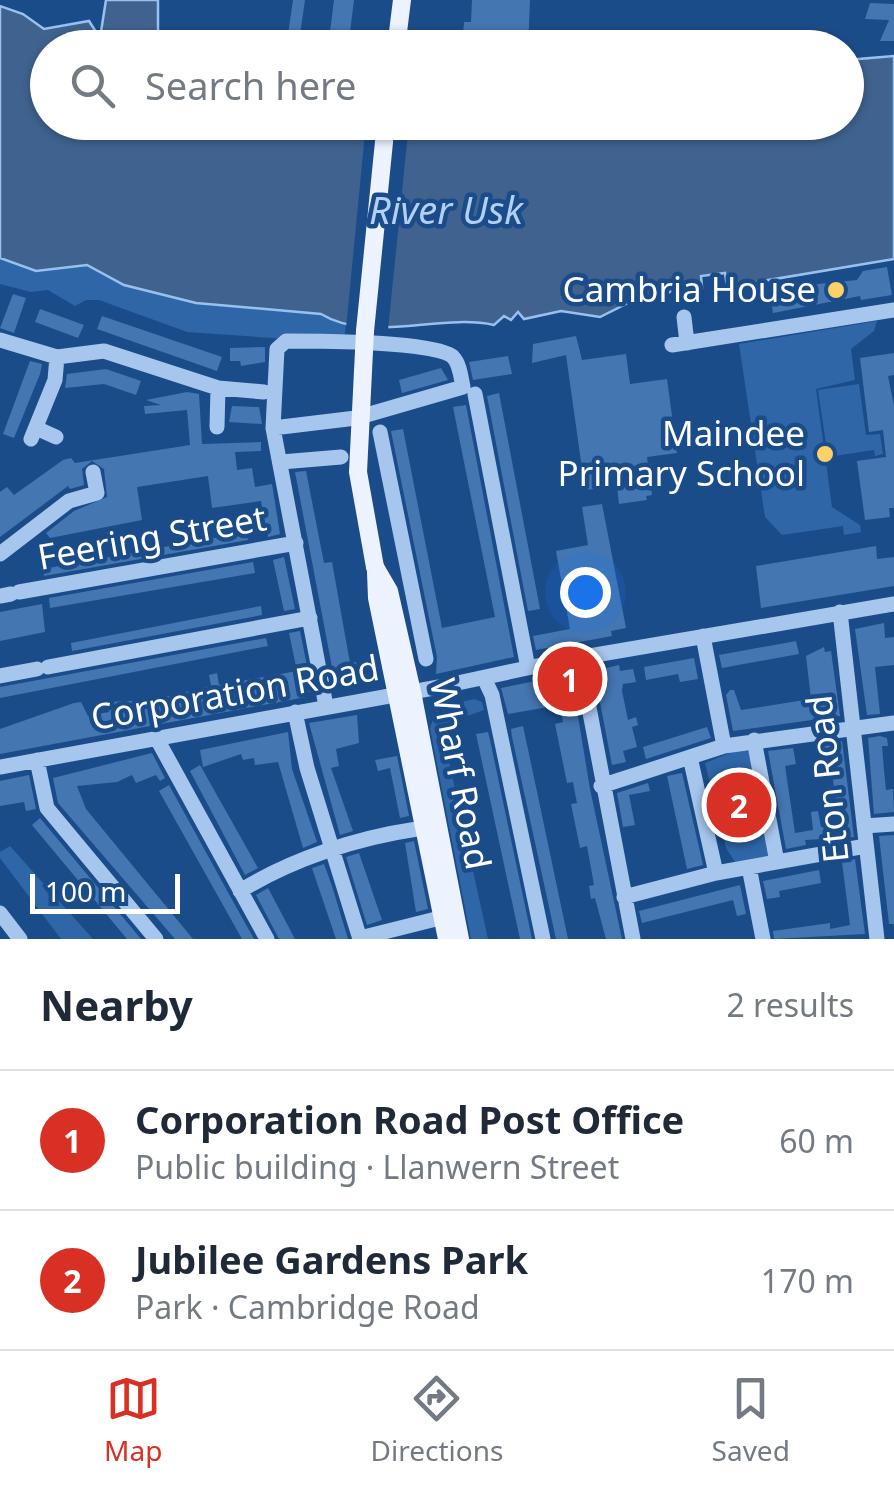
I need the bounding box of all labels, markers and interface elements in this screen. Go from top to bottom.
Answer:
search box [30,30,864,140]
icon: search [65,58,120,113]
text: Search here [145,59,356,111]
water label: River Usk [369,183,524,235]
place label: Cambria House [563,265,816,312]
marker: Cambria House [825,279,847,301]
place label: Maindee Primary School [558,409,805,496]
marker: Maindee Primary School [814,443,836,465]
street label: Feering Street [34,493,270,580]
your location [560,567,611,618]
pin: 1 [538,642,602,716]
street label: Corporation Road [87,643,382,740]
street label: Wharf Road [420,674,503,873]
street label: Eton Road [794,693,859,865]
pin: 2 [706,768,772,842]
scale bar [30,869,180,914]
text: 100 m [45,872,127,910]
text: Nearby [40,976,193,1033]
text: 2 results [727,983,854,1026]
text: Corporation Road Post Office [135,1093,684,1145]
text: 1 [63,1119,82,1162]
text: 60 m [779,1119,854,1162]
text: Public building · Llanwern Street [135,1145,619,1188]
text: Jubilee Gardens Park [135,1233,528,1285]
text: 2 [63,1259,82,1302]
text: 170 m [761,1259,854,1302]
text: Park · Cambridge Road [135,1285,480,1328]
tab: Map [104,1371,162,1469]
tab: Directions [371,1371,503,1469]
tab: Saved [712,1371,790,1469]

